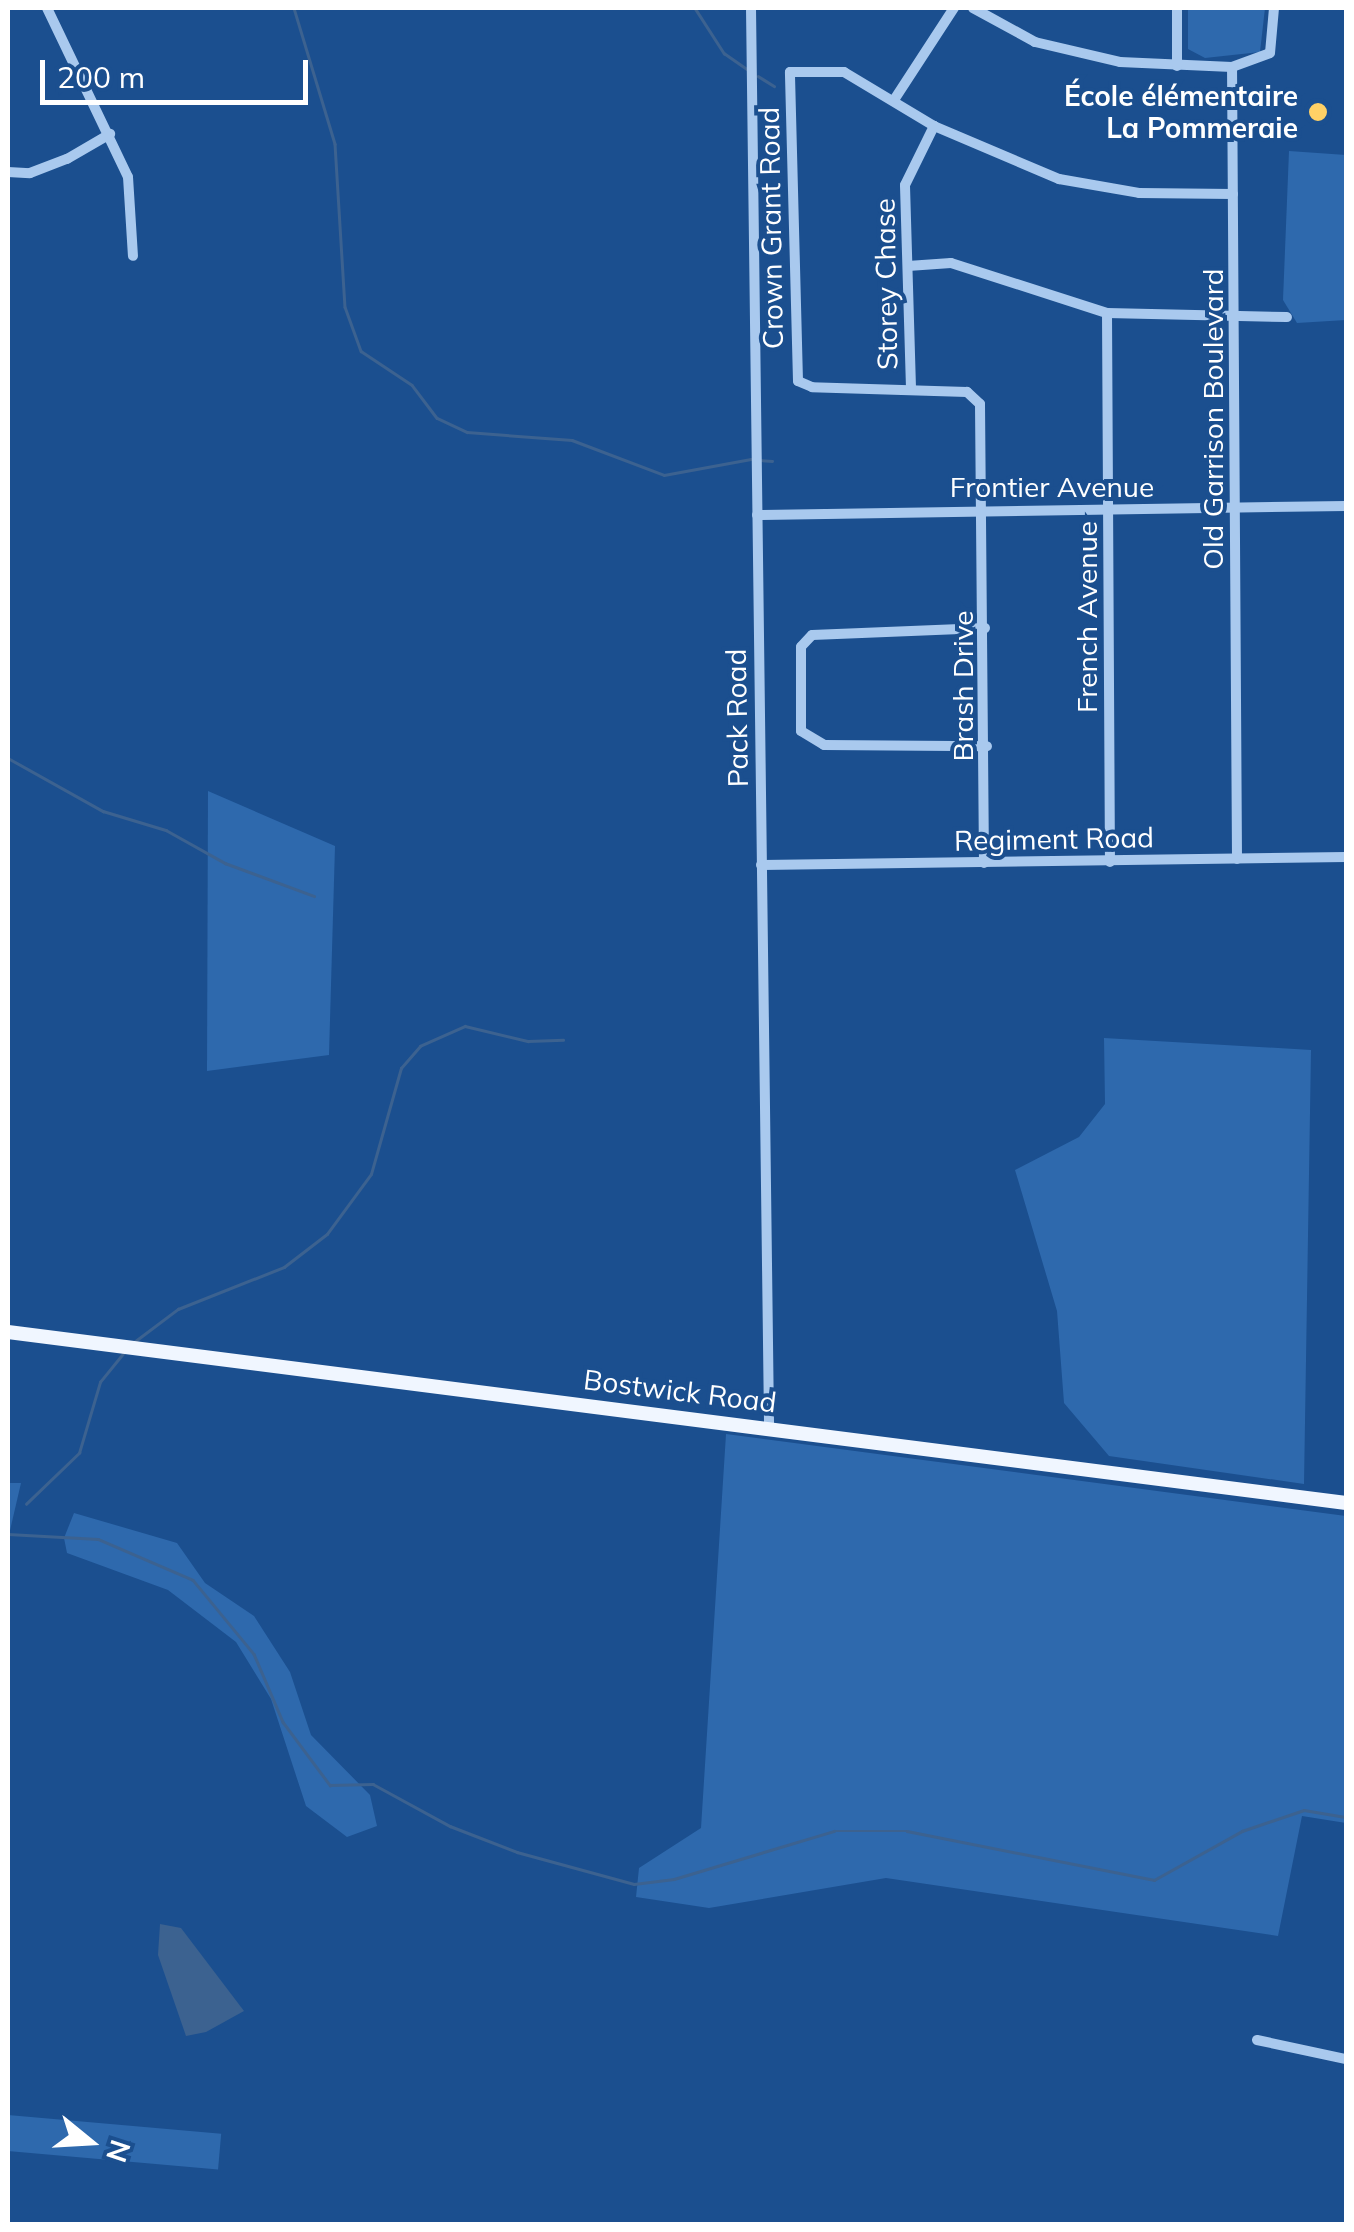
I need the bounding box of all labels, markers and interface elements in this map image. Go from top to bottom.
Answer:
scale bar [45,40,312,102]
text: 200 m [57,58,145,96]
place label: École élémentaire La Pommeraie [1064,79,1298,145]
marker: École élémentaire La Pommeraie [1307,101,1329,123]
street label: Crown Grant Road [752,107,790,349]
street label: Storey Chase [868,198,904,370]
street label: Old Garrison Boulevard [1196,268,1230,570]
street label: Frontier Avenue [950,470,1154,504]
street label: French Avenue [1070,521,1104,713]
street label: Brash Drive [946,610,980,762]
street label: Pack Road [719,648,755,788]
street label: Regiment Road [954,820,1154,858]
street label: Bostwick Road [582,1363,778,1419]
north arrow [40,2092,140,2192]
text: N [99,2136,139,2167]

